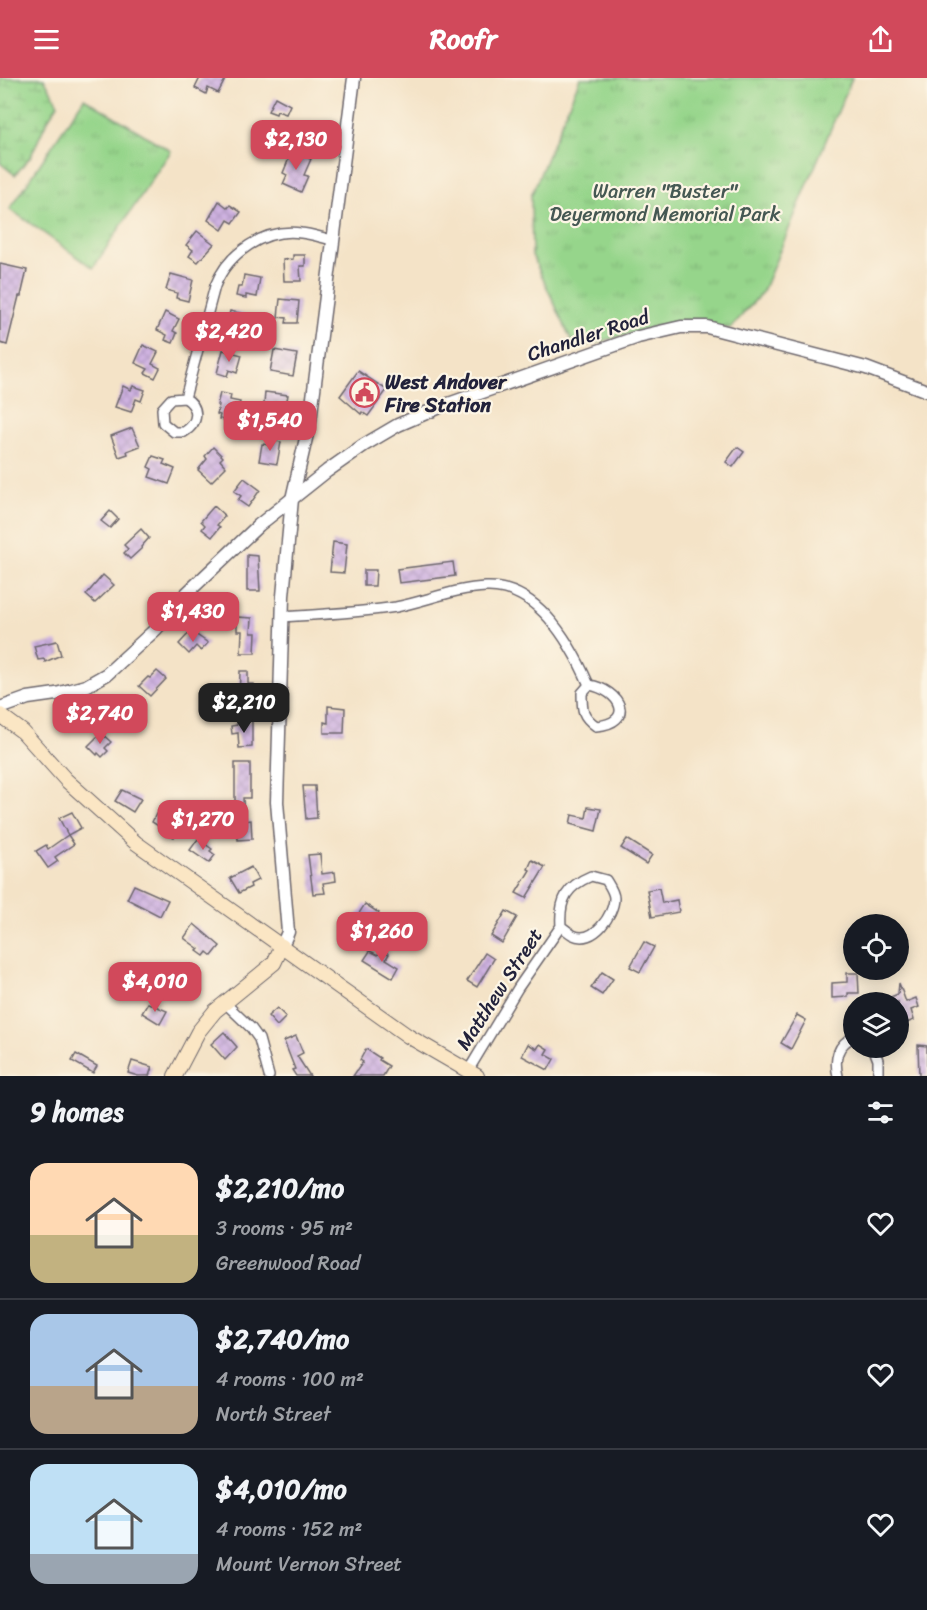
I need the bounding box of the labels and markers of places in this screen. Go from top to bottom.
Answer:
pin: $2,130 [247,120,345,171]
pin: $2,420 [180,312,278,363]
place label: West Andover Fire Station [384,365,508,423]
public building icon: West Andover Fire Station [348,377,380,409]
pin: $1,540 [221,401,319,452]
pin: $1,430 [144,592,242,643]
pin: $2,210 [195,683,293,734]
pin: $2,740 [51,694,149,745]
pin: $1,270 [154,800,252,851]
pin: $1,260 [333,912,431,963]
pin: $4,010 [106,962,204,1013]

